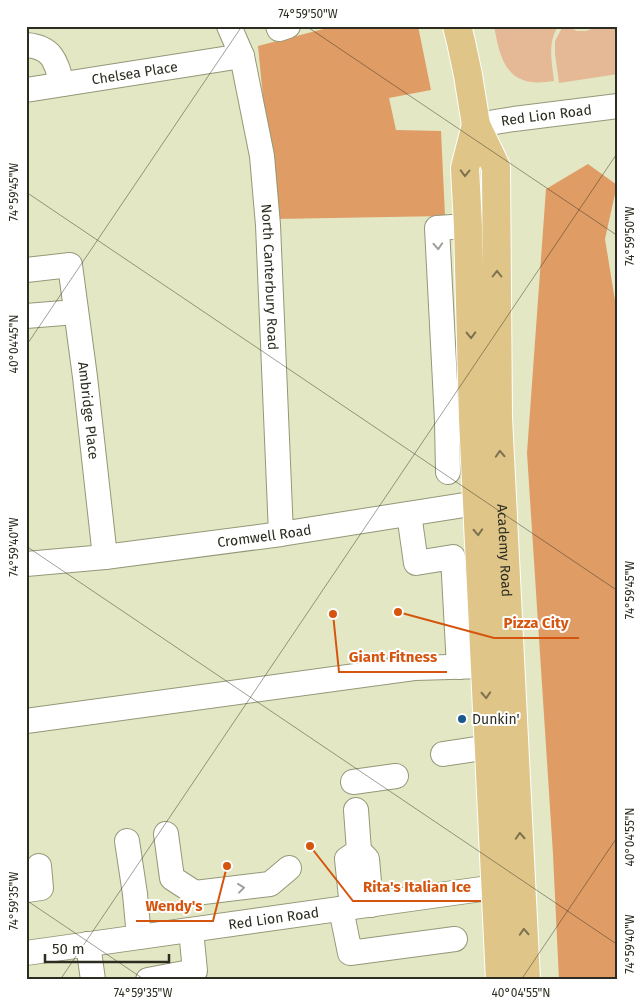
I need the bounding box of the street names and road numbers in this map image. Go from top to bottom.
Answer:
street label: Chelsea Place [91,58,179,89]
street label: Red Lion Road [500,101,593,130]
street label: North Canterbury Road [257,203,281,351]
street label: Ambridge Place [74,361,102,460]
street label: Academy Road [493,504,515,597]
street label: Cromwell Road [216,521,313,551]
street label: Red Lion Road [227,904,320,934]

